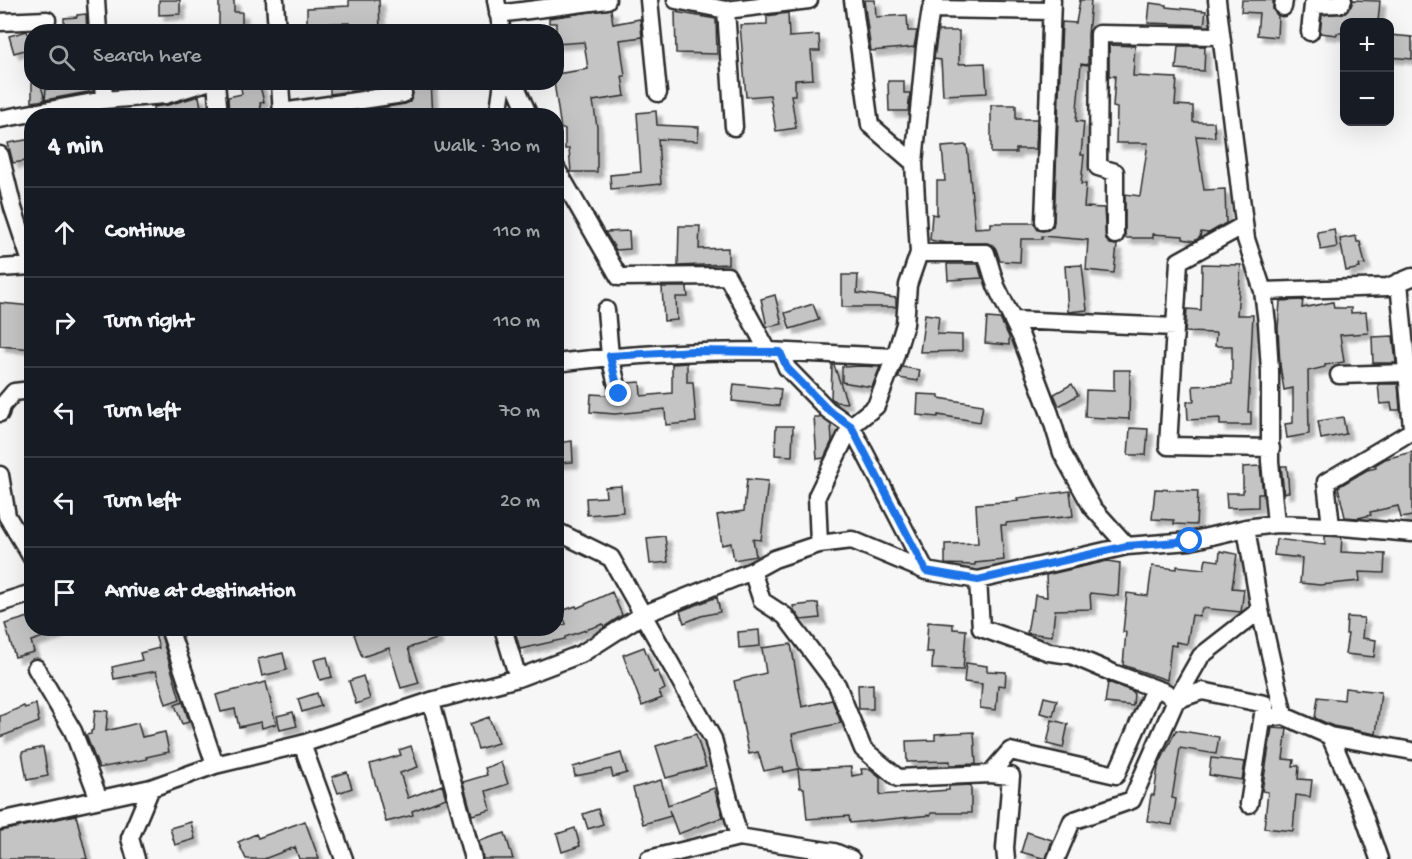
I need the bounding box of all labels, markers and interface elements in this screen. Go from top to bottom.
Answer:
map controls [1340,18,1394,126]
button: + [1340,18,1394,72]
search box [24,24,564,90]
icon: search [45,41,78,74]
text: Search here [93,44,201,70]
button: − [1340,72,1394,126]
text: 4 min [48,132,103,163]
text: Walk · 310 m [434,136,540,159]
icon: ahead [48,216,81,249]
text: Continue [105,219,185,245]
text: 110 m [494,221,540,244]
icon: right [48,306,81,339]
text: Turn right [105,309,193,335]
text: 110 m [494,311,540,334]
route end [605,380,631,406]
icon: left [48,396,81,429]
text: Turn left [105,399,179,425]
text: 70 m [499,401,540,424]
icon: left [48,486,81,519]
text: Turn left [105,489,179,515]
text: 20 m [500,491,540,514]
route start [1176,527,1202,553]
icon: arrive [48,576,81,609]
text: Arrive at destination [105,579,295,605]

